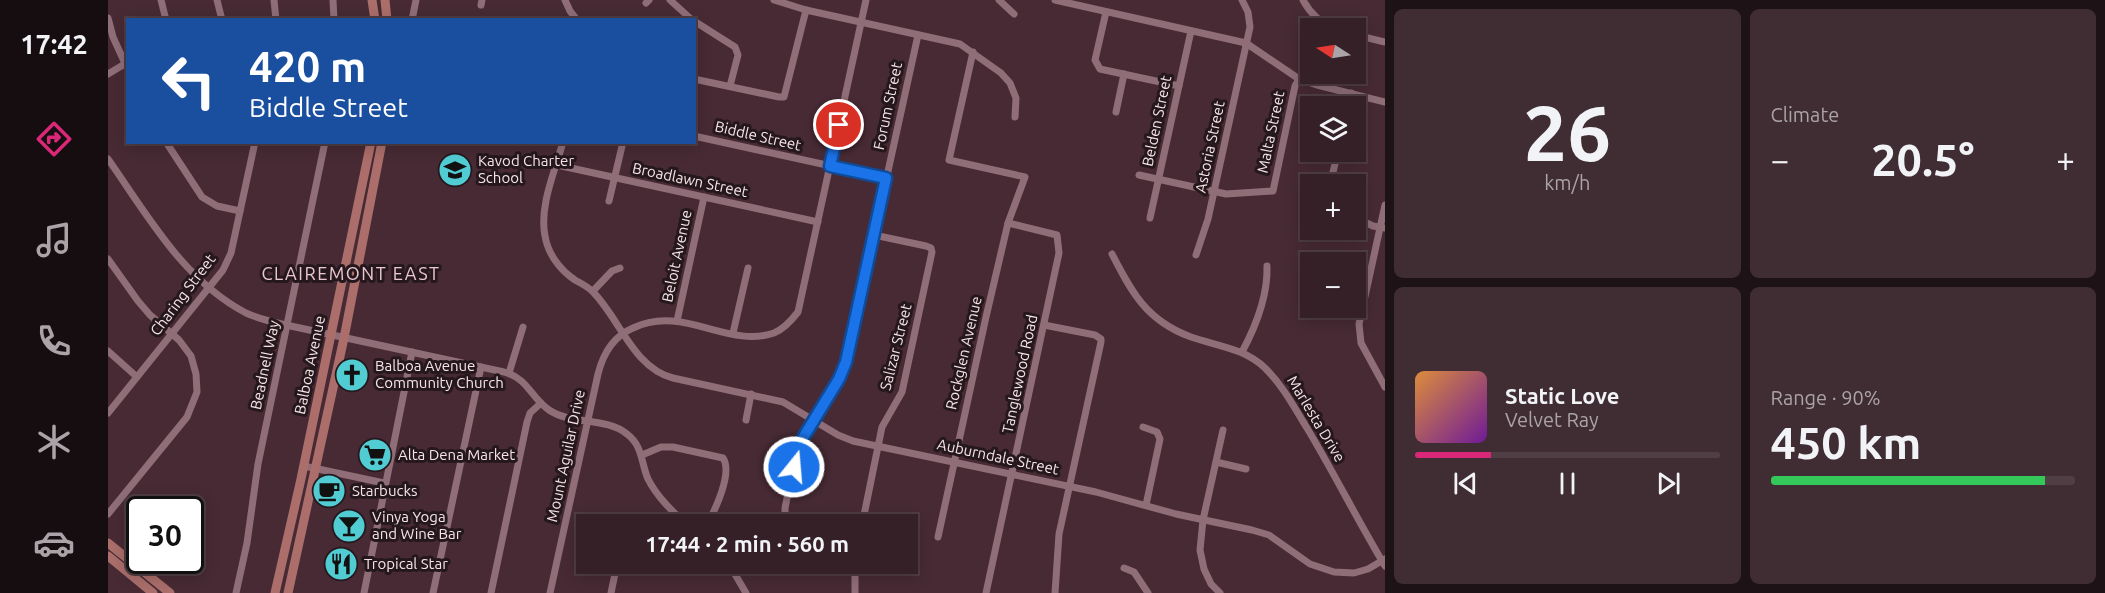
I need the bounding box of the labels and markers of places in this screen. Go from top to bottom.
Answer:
pin [813,99,864,150]
school or university icon: Kavod Charter School [437,152,473,188]
place label: Kavod Charter School [478,152,574,186]
church icon: Balboa Avenue Community Church [334,357,370,393]
place label: Balboa Avenue Community Church [375,357,504,391]
supermarket icon: Alta Dena Market [357,437,393,473]
place label: Alta Dena Market [398,446,515,463]
cafe icon: Starbucks [311,473,347,509]
place label: Starbucks [352,482,418,499]
bar icon: Vinya Yoga and Wine Bar [331,508,367,544]
place label: Vinya Yoga and Wine Bar [372,508,462,542]
restaurant icon: Tropical Star [323,546,359,582]
place label: Tropical Star [364,555,448,572]

